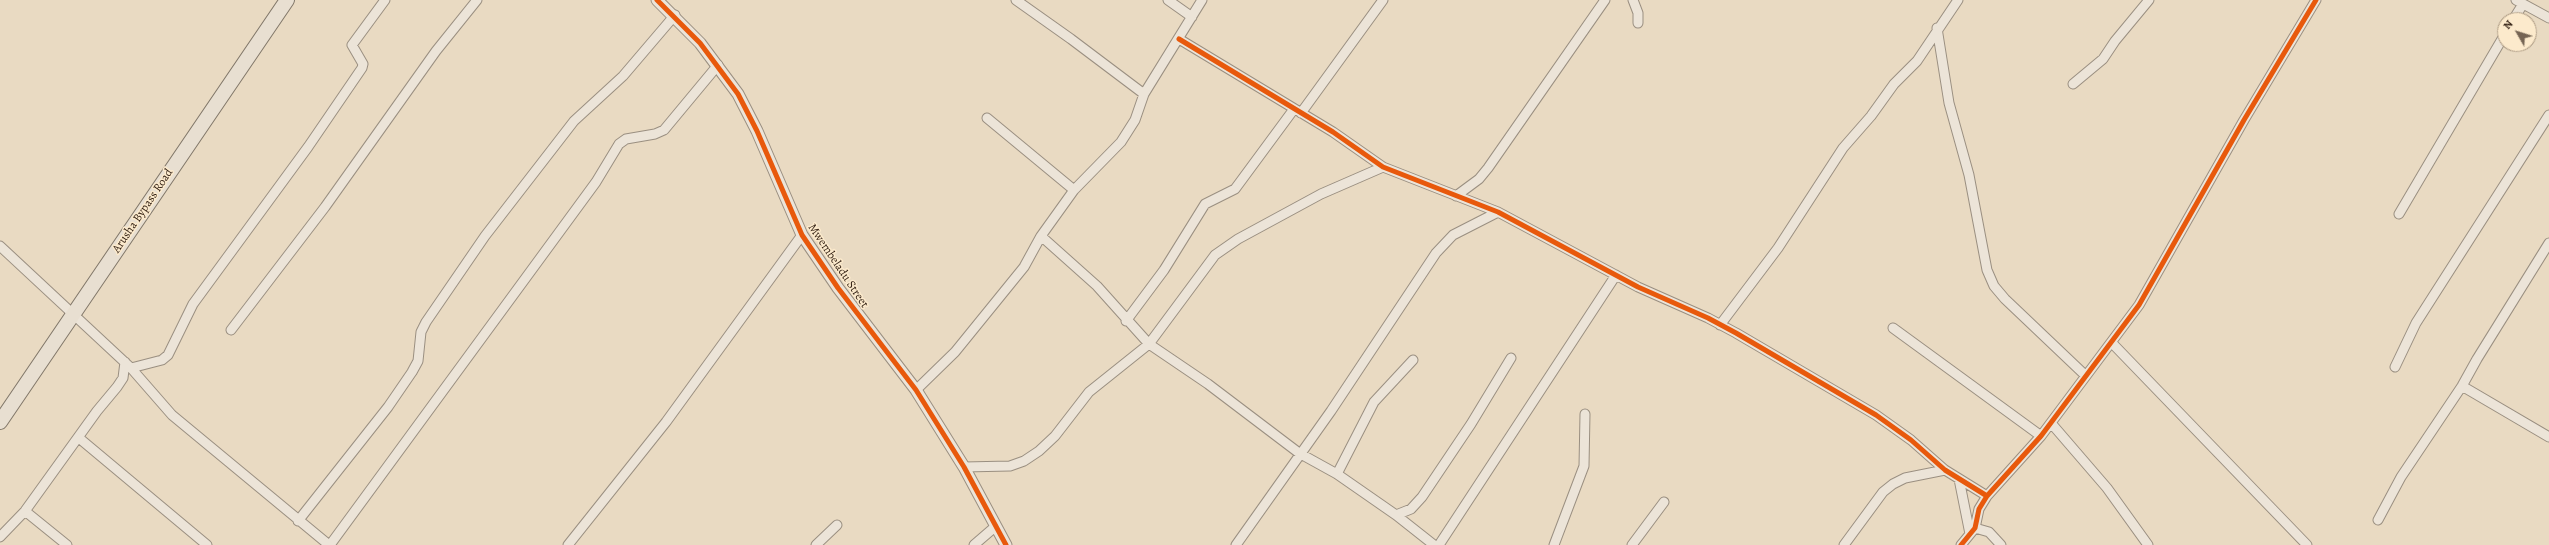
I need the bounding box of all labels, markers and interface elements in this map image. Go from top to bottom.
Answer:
north arrow [2497,12,2537,52]
text: N [2500,17,2516,33]
street label: Arusha Bypass Road [110,166,176,256]
street label: Mwembeladu Street [805,221,871,311]

